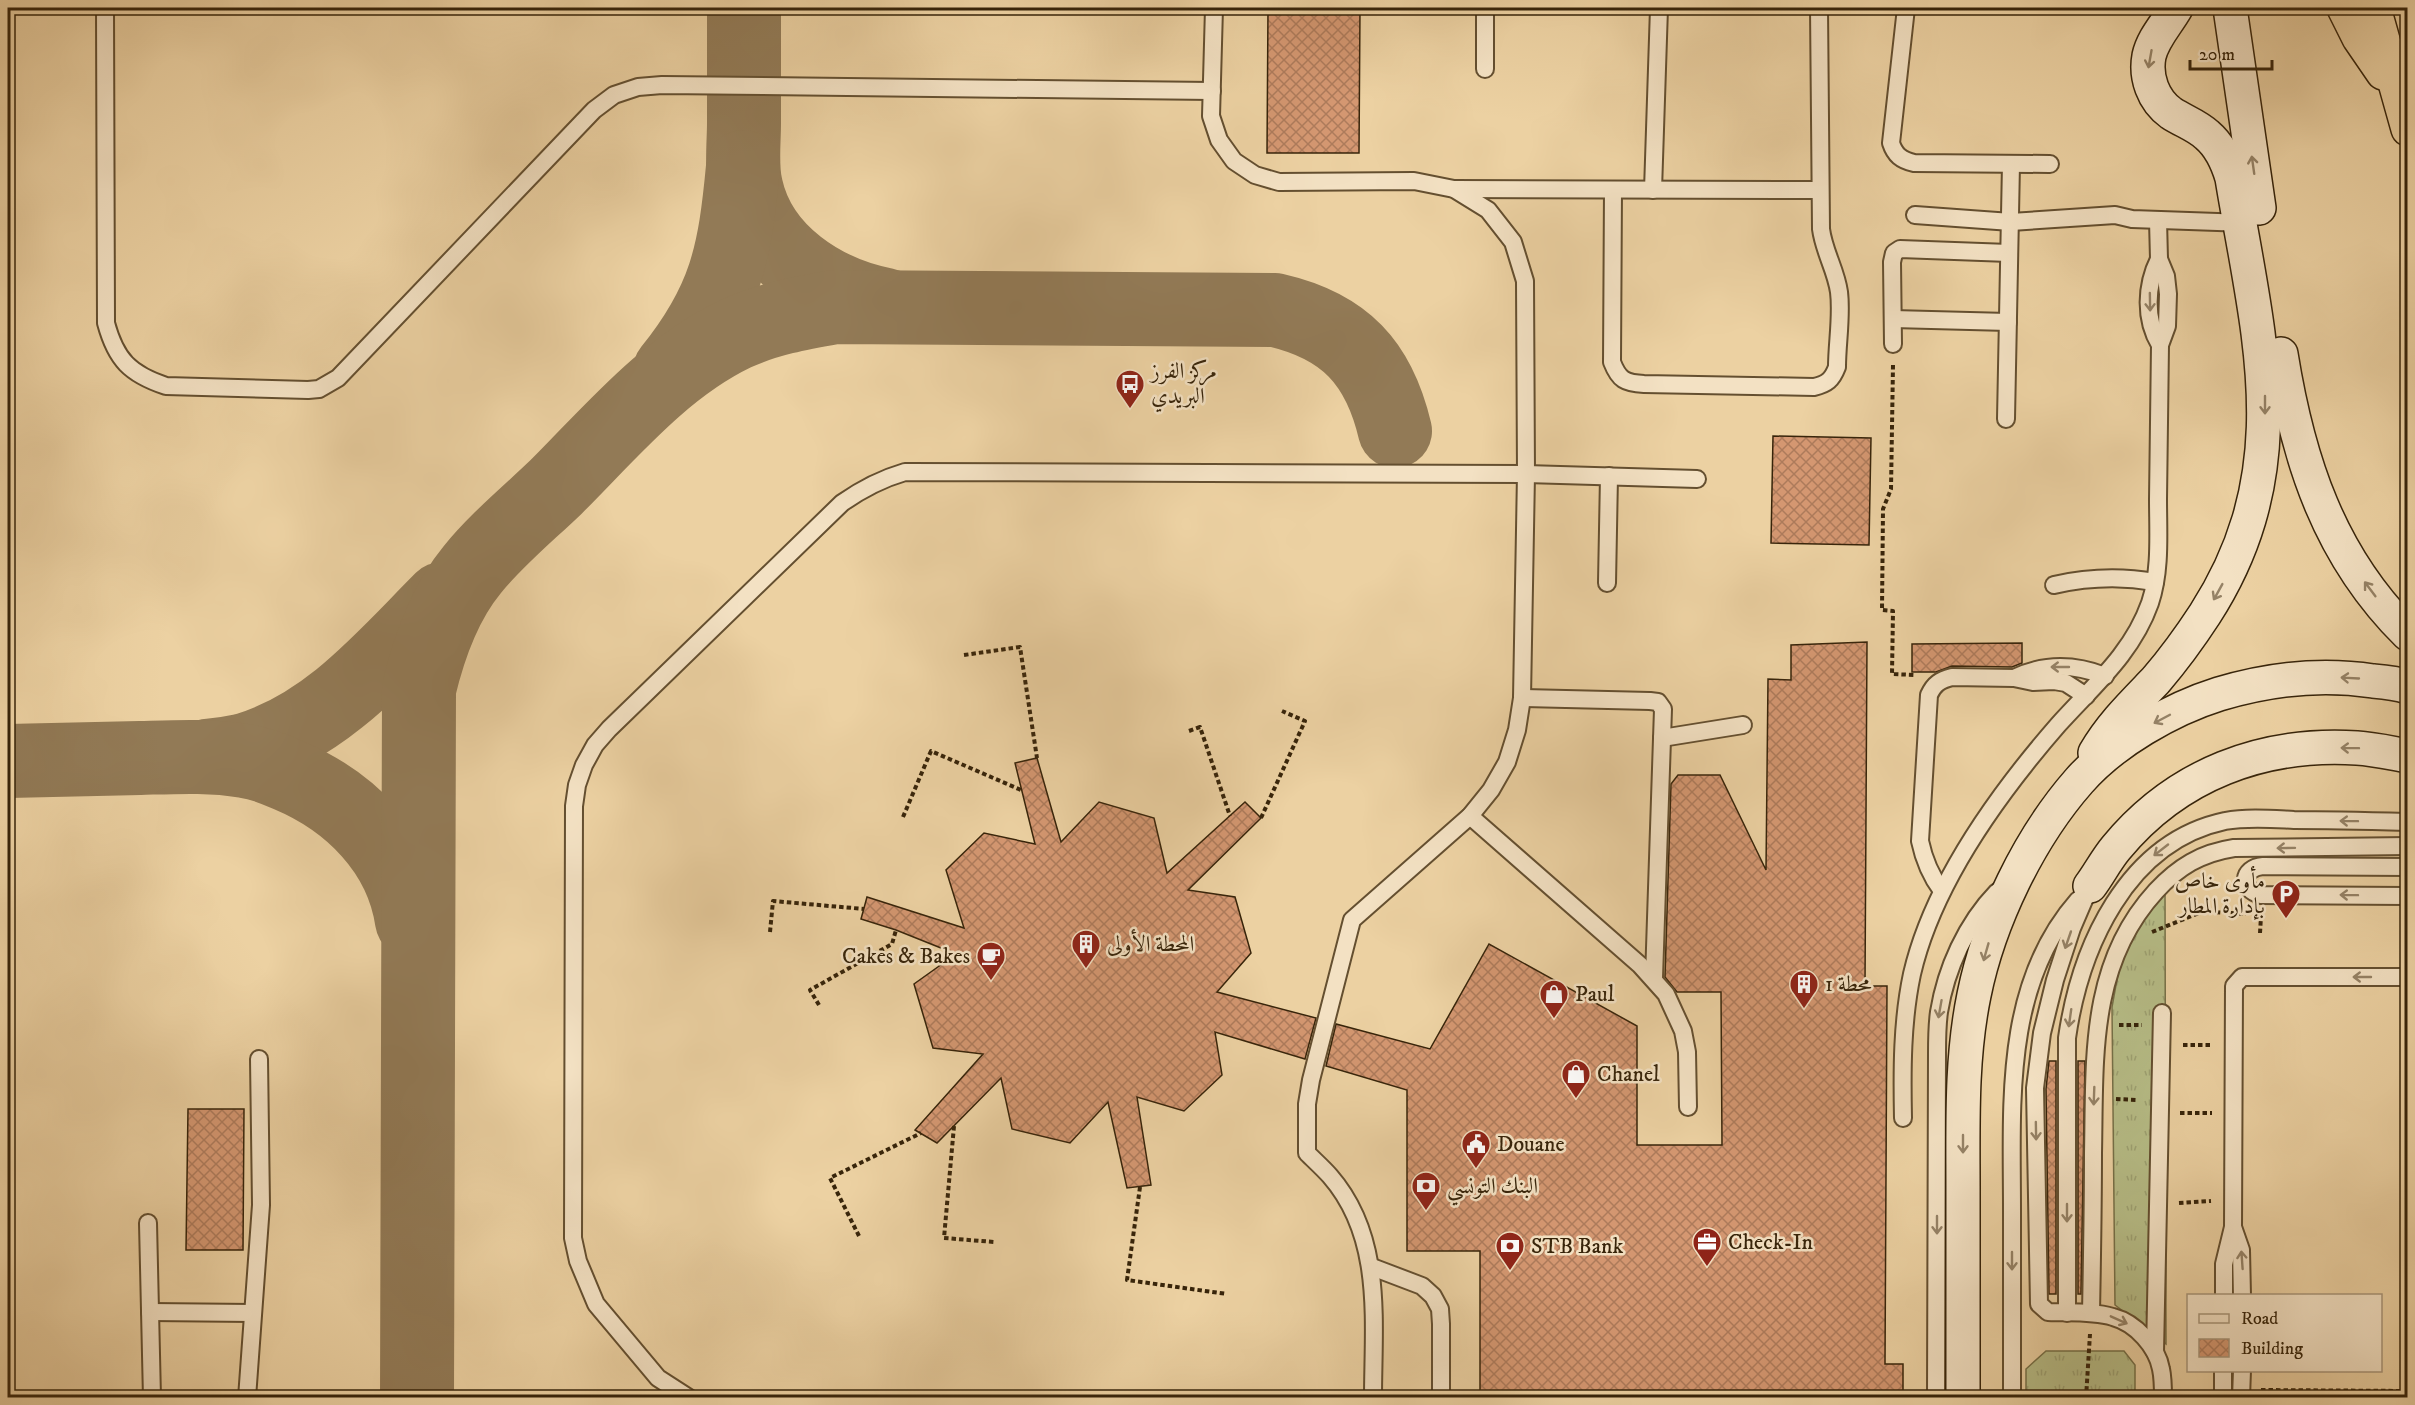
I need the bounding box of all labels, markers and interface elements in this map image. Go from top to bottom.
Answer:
scale bar [2190,33,2272,71]
text: 20 m [2199,44,2235,66]
one-way arrow [2144,49,2155,68]
one-way arrow [2247,156,2258,175]
one-way arrow [2144,292,2155,312]
place label: مركز الفرز البريدي [1149,358,1217,413]
bus stop icon: مركز الفرز البريدي [1114,368,1146,410]
one-way arrow [2259,394,2271,414]
one-way arrow [2212,582,2223,600]
one-way arrow [2364,582,2376,598]
one-way arrow [2050,661,2070,673]
one-way arrow [2341,672,2360,683]
one-way arrow [2154,713,2171,725]
one-way arrow [2340,742,2360,754]
one-way arrow [2340,815,2360,827]
one-way arrow [2277,842,2297,854]
one-way arrow [2153,844,2169,857]
place label: مأوى خاص بإدارة المطار [2175,865,2265,920]
parking icon: مأوى خاص بإدارة المطار [2270,878,2302,920]
one-way arrow [2340,890,2360,901]
building icon: المحطة الأولى [1070,928,1102,970]
place label: المحطة الأولى [1107,928,1194,958]
one-way arrow [2062,930,2073,949]
cafe icon: Cakes & Bakes [975,940,1007,982]
one-way arrow [1980,942,1991,961]
place label: Cakes & Bakes [842,943,970,970]
building icon: محطة 1 [1788,968,1820,1010]
place label: محطة 1 [1825,971,1872,998]
one-way arrow [2352,971,2372,983]
shop icon: Paul [1538,978,1570,1020]
place label: Paul [1575,981,1615,1008]
one-way arrow [1934,999,1945,1019]
one-way arrow [2065,1007,2076,1027]
shop icon: Chanel [1560,1058,1592,1100]
place label: Chanel [1597,1061,1660,1088]
one-way arrow [2089,1085,2100,1105]
one-way arrow [2030,1121,2042,1141]
public building icon: Douane [1460,1128,1492,1170]
place label: Douane [1497,1131,1565,1158]
one-way arrow [1957,1134,1969,1154]
bank icon: البنك التونسي [1410,1170,1442,1212]
place label: البنك التونسي [1447,1173,1538,1206]
one-way arrow [2061,1202,2073,1222]
one-way arrow [1931,1215,1943,1235]
office icon: Check-In [1691,1226,1723,1268]
place label: Check-In [1728,1229,1814,1256]
bank icon: STB Bank [1494,1230,1526,1272]
place label: STB Bank [1531,1233,1624,1260]
one-way arrow [2006,1250,2018,1270]
one-way arrow [2236,1251,2247,1271]
legend [2187,1294,2382,1372]
text: Road [2241,1308,2278,1330]
one-way arrow [2110,1315,2128,1327]
text: Building [2241,1338,2303,1360]

